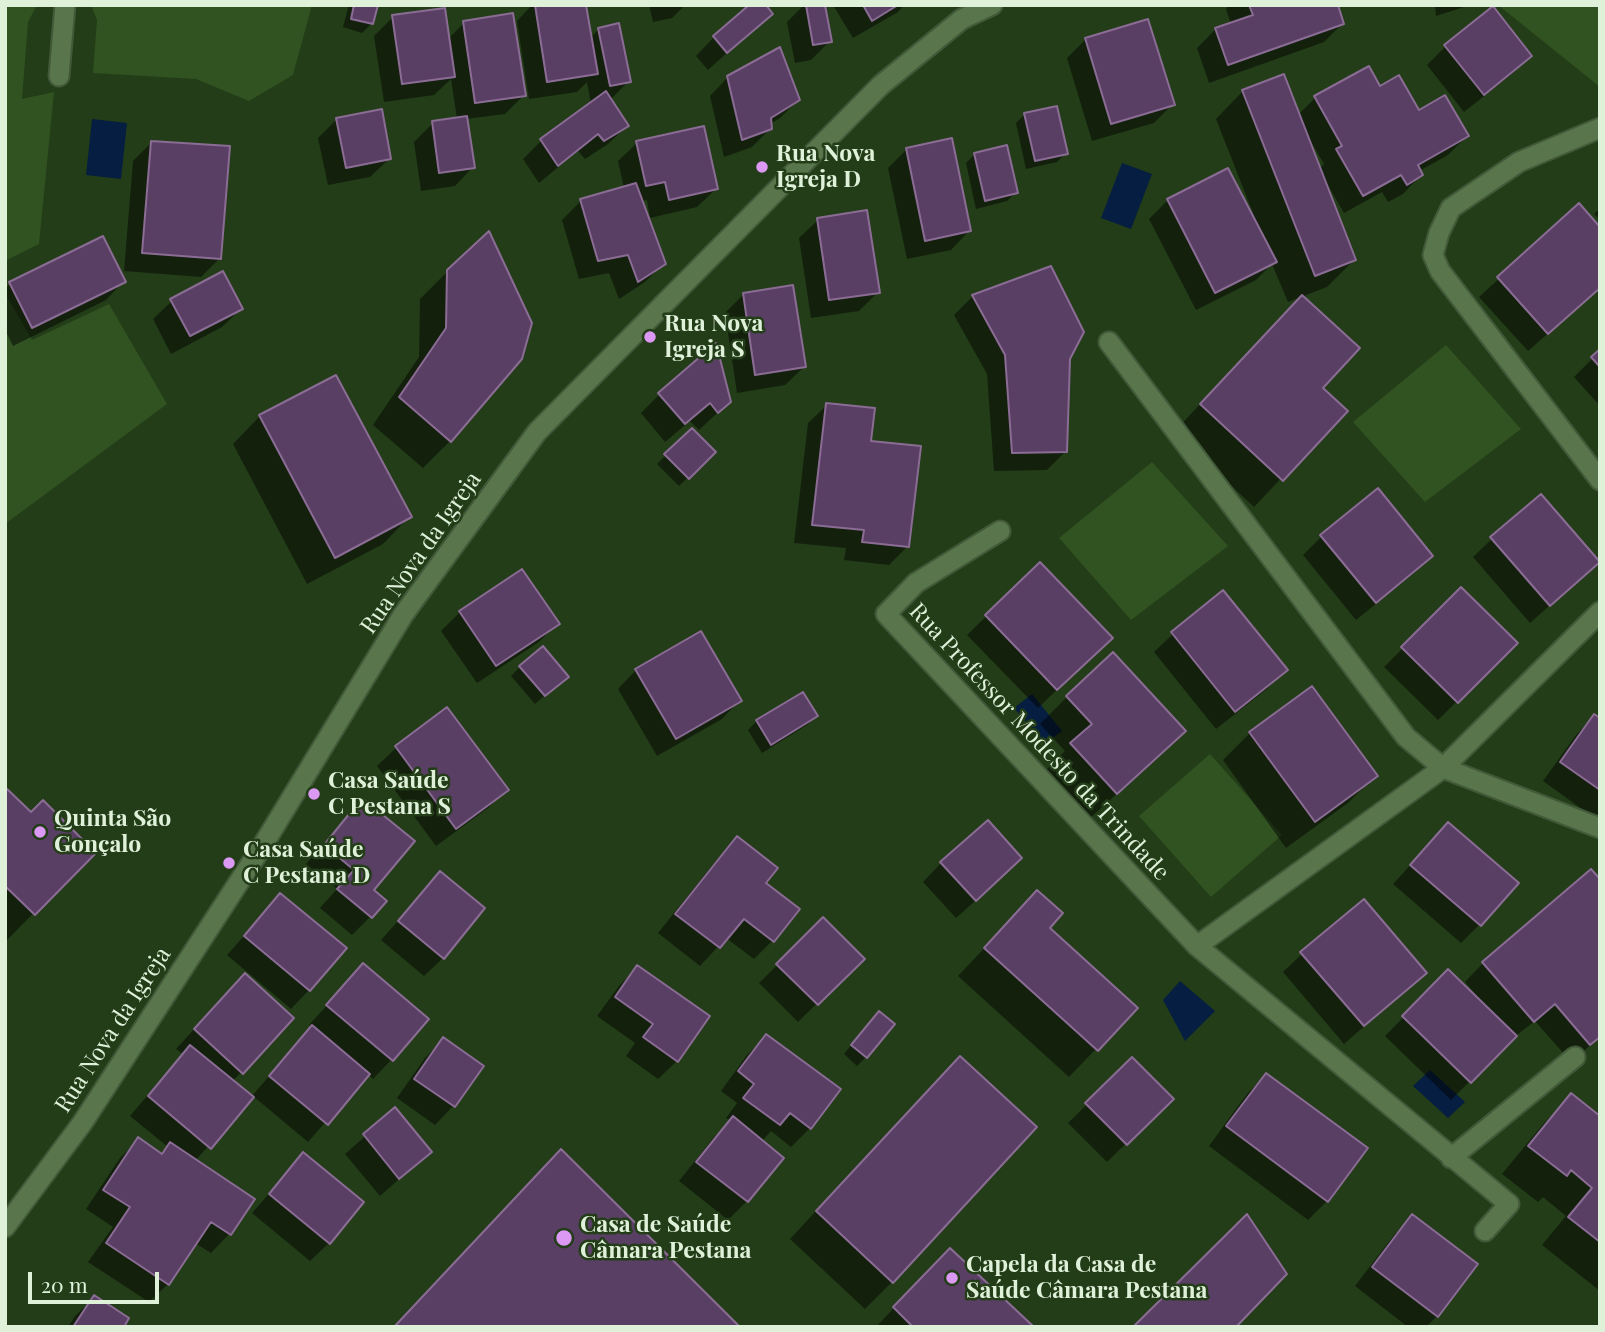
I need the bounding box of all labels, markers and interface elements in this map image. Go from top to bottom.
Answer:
place label: Rua Nova Igreja D [776,140,875,194]
marker: Rua Nova Igreja D [754,159,770,175]
place label: Rua Nova Igreja S [664,310,763,364]
marker: Rua Nova Igreja S [642,329,658,345]
street label: Rua Nova da Igreja [355,467,487,639]
street label: Rua Professor Modesto da Trindade [903,598,1175,886]
place label: Casa Saúde C Pestana S [328,767,451,821]
marker: Casa Saúde C Pestana S [306,786,322,802]
place label: Quinta São Gonçalo [54,805,171,859]
marker: Quinta São Gonçalo [32,824,48,840]
place label: Casa Saúde C Pestana D [243,836,370,890]
marker: Casa Saúde C Pestana D [221,855,237,871]
street label: Rua Nova da Igreja [49,942,177,1118]
place label: Casa de Saúde Câmara Pestana [580,1211,752,1265]
marker: Casa de Saúde Câmara Pestana [554,1228,574,1248]
place label: Capela da Casa de Saúde Câmara Pestana [966,1251,1208,1305]
scale bar [32,1258,163,1302]
text: 20 m [41,1270,88,1298]
marker: Capela da Casa de Saúde Câmara Pestana [944,1270,960,1286]

